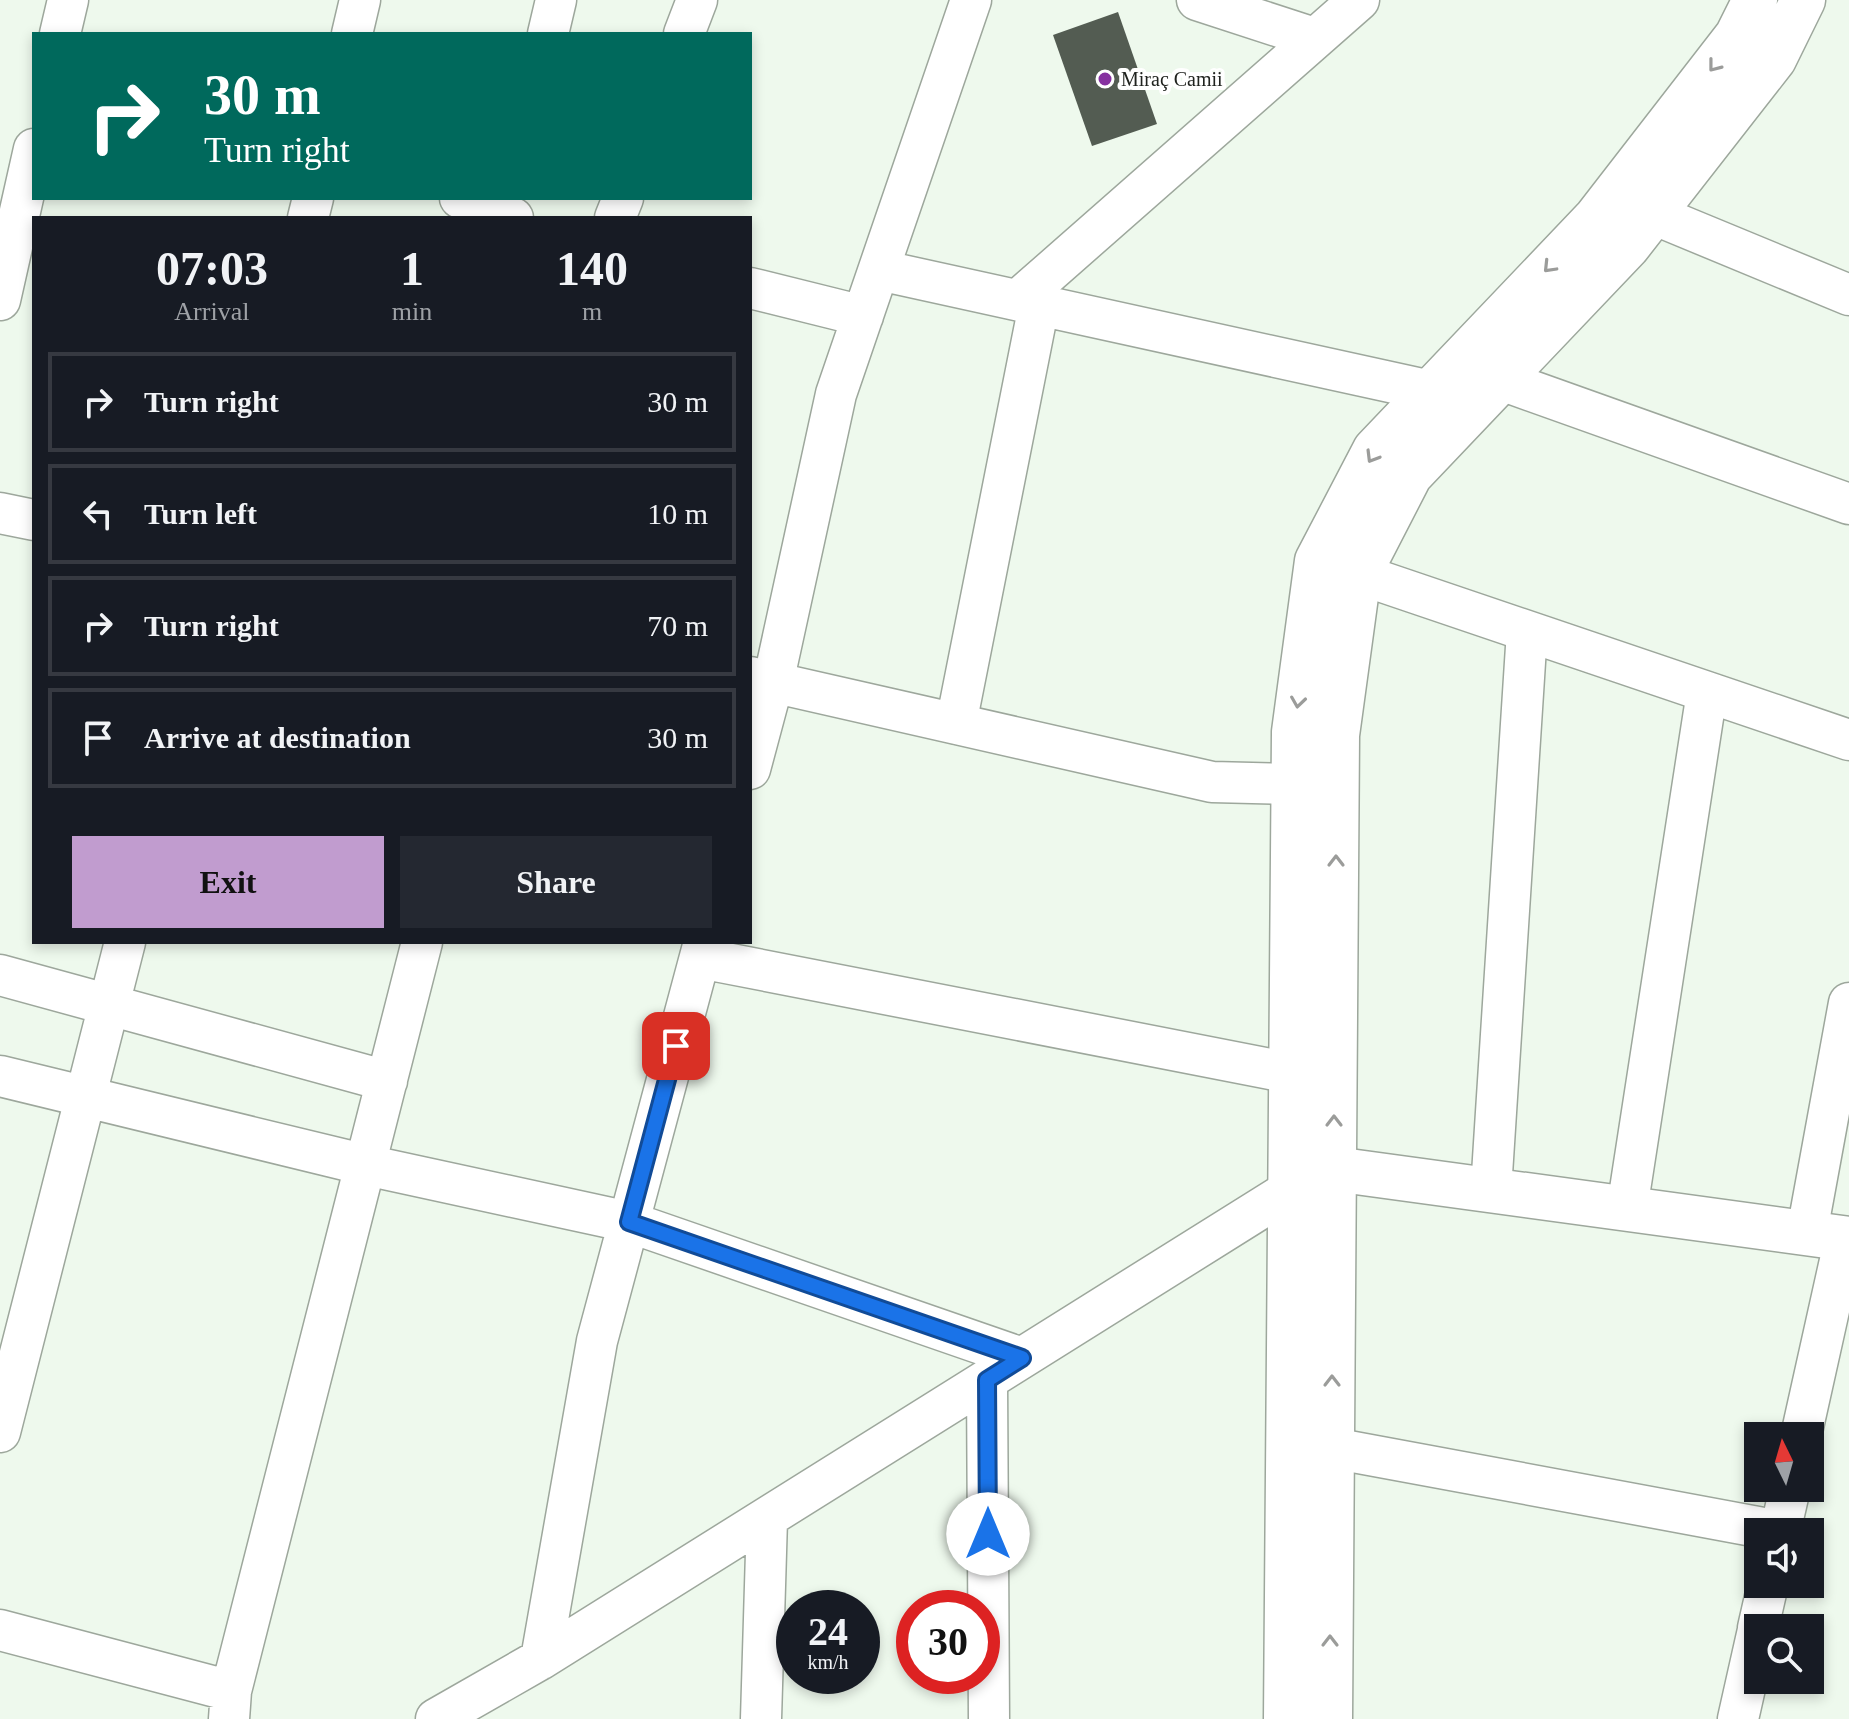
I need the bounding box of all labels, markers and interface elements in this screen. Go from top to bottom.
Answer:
one-way arrow [1709,57,1723,72]
icon: right [72,64,176,168]
text: 30 m [204,64,321,126]
place label: Miraç Camii [1121,68,1223,91]
marker: Miraç Camii [1096,70,1114,88]
text: Turn right [204,130,350,170]
text: 07:03 [156,242,268,295]
text: 1 [400,242,424,295]
text: 140 [556,242,628,295]
one-way arrow [1544,258,1559,272]
text: Arrival [174,297,249,326]
text: min [392,297,432,326]
text: m [582,297,602,326]
icon: right [76,380,120,424]
text: Turn right [144,385,279,418]
text: 30 m [647,385,708,418]
one-way arrow [1367,448,1382,463]
icon: left [76,492,120,536]
text: Turn left [144,497,257,530]
text: 10 m [647,497,708,530]
icon: right [76,604,120,648]
text: Turn right [144,609,279,642]
text: 70 m [647,609,708,642]
one-way arrow [1290,695,1307,709]
icon: arrive [76,716,120,760]
text: Arrive at destination [144,721,411,754]
text: 30 m [647,721,708,754]
button: Exit [72,836,384,928]
button: Share [400,836,712,928]
one-way arrow [1327,854,1345,867]
pin [642,1012,710,1080]
icon: arrive [654,1024,698,1068]
one-way arrow [1325,1114,1343,1127]
one-way arrow [1323,1374,1341,1387]
north arrow [1744,1422,1824,1502]
map controls [1744,1422,1824,1694]
position arrow [946,1492,1030,1576]
button: sound [1744,1518,1824,1598]
speed limit sign: 30 [896,1590,1000,1694]
text: 24 [808,1609,848,1654]
button: search [1744,1614,1824,1694]
one-way arrow [1321,1634,1339,1647]
text: km/h [807,1651,849,1673]

